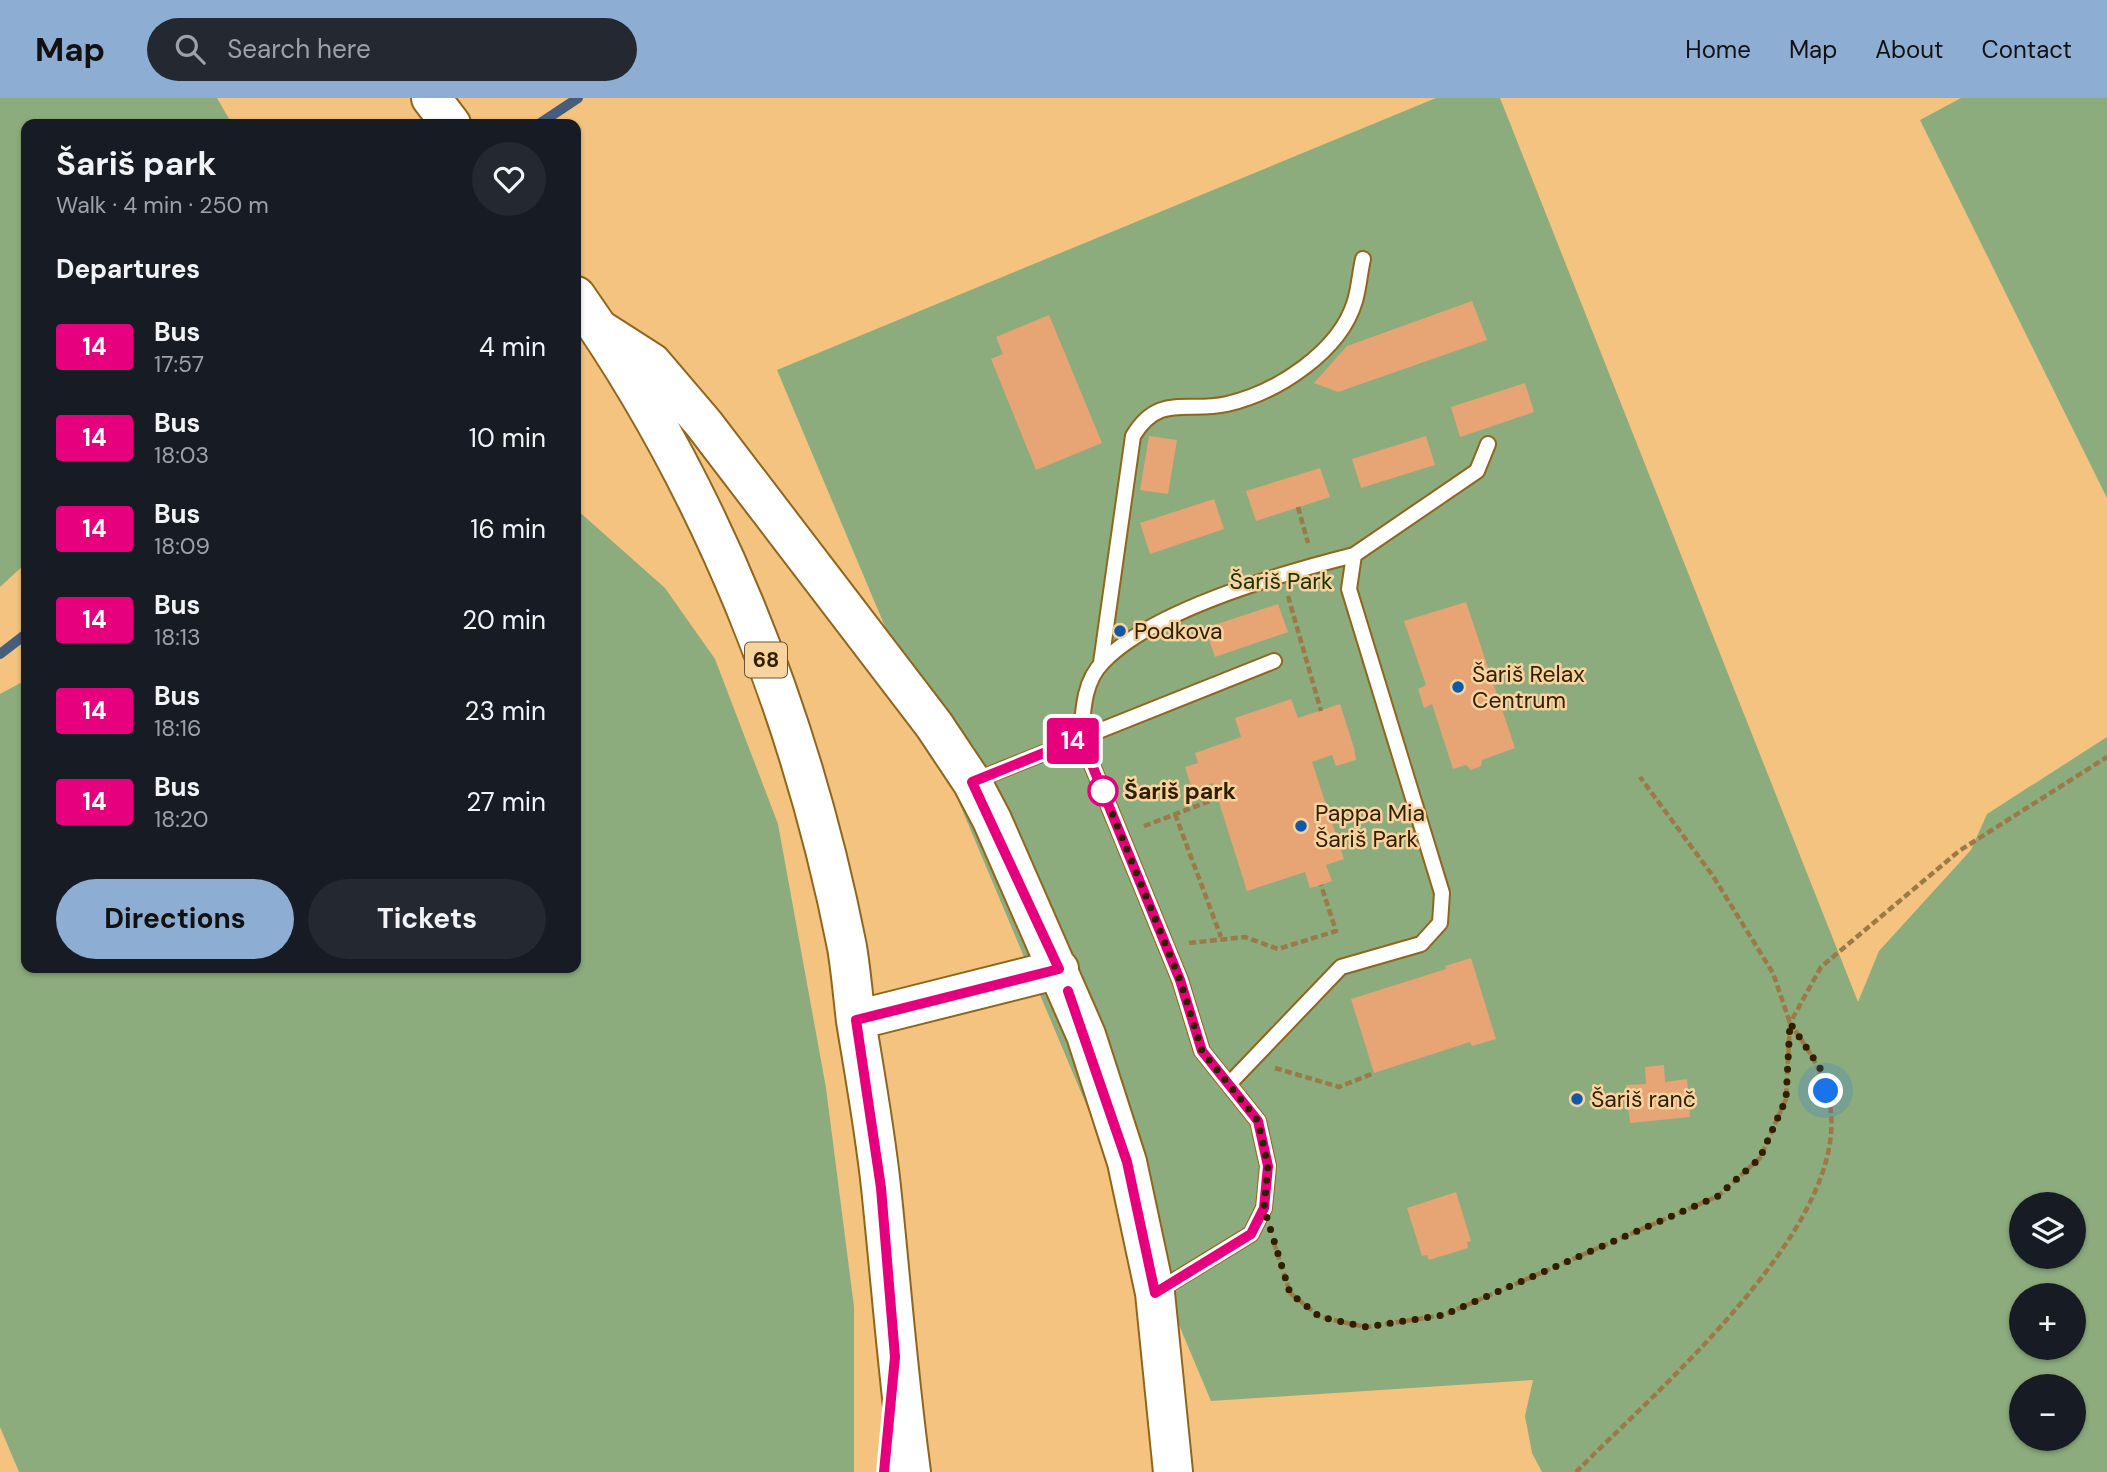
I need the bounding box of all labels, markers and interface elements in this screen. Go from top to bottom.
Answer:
search box [147,18,637,81]
text: Map [35,28,105,71]
icon: search [171,30,209,68]
text: Search here [227,32,371,66]
text: Home [1685,34,1751,65]
text: Map [1789,34,1837,65]
text: About [1875,34,1944,65]
text: Contact [1982,34,2072,65]
text: Šariš park [56,142,217,185]
button: heart [472,142,546,216]
text: Walk · 4 min · 250 m [56,190,269,220]
text: Departures [56,252,200,286]
text: Bus [154,315,200,349]
text: 4 min [479,330,546,364]
text: 14 [82,331,107,362]
text: 17:57 [154,349,204,379]
text: Bus [154,406,200,440]
text: 10 min [469,421,546,455]
text: 14 [82,422,107,453]
text: 18:03 [154,440,209,470]
text: Bus [154,497,200,531]
text: 16 min [470,512,546,546]
text: 14 [82,513,107,544]
text: 18:09 [154,531,210,561]
park label: Šariš Park [1230,566,1333,596]
text: Bus [154,588,200,622]
text: 20 min [462,603,546,637]
text: 14 [82,604,107,635]
place label: Podkova [1134,616,1223,646]
text: 18:13 [154,622,201,652]
marker: Podkova [1112,623,1128,639]
road number: 68 [745,642,787,678]
place label: Šariš Relax Centrum [1472,659,1585,715]
text: Bus [154,679,200,713]
marker: Šariš Relax Centrum [1450,679,1466,695]
text: 23 min [464,694,546,728]
text: 14 [82,695,107,726]
text: 18:16 [154,713,201,743]
line badge: 14 [1042,718,1104,764]
text: 14 [1061,725,1085,756]
text: Bus [154,770,200,804]
marker: Šariš park [1088,776,1118,806]
place label: Šariš park [1124,776,1236,806]
text: 27 min [466,785,546,819]
text: 14 [82,786,107,817]
place label: Pappa Mia Šariš Park [1315,798,1425,854]
text: 18:20 [154,804,209,834]
marker: Pappa Mia Šariš Park [1293,818,1309,834]
button: Directions [56,879,294,959]
button: Tickets [308,879,546,959]
your location [1808,1073,1843,1108]
place label: Šariš ranč [1591,1084,1696,1114]
marker: Šariš ranč [1569,1091,1585,1107]
map controls [2009,1192,2086,1451]
button: layers [2009,1192,2086,1269]
button: + [2009,1283,2086,1360]
button: − [2009,1374,2086,1451]

